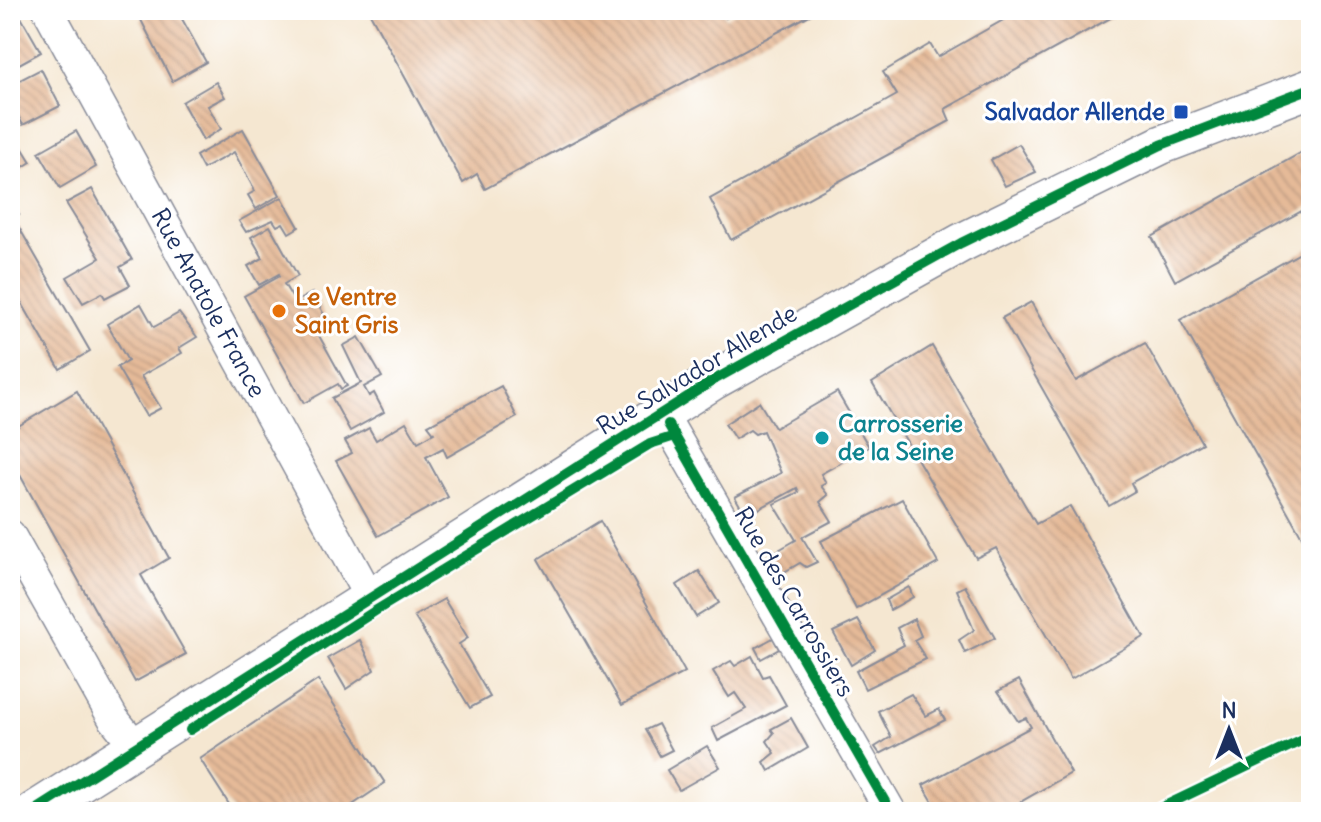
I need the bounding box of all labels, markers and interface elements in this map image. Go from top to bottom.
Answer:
place label: Salvador Allende [984,96,1165,126]
marker: Salvador Allende [1172,103,1190,121]
street label: Rue Anatole France [146,203,273,402]
place label: Le Ventre Saint Gris [295,281,398,339]
street label: Rue Salvador Allende [591,298,802,441]
marker: Le Ventre Saint Gris [270,302,288,320]
place label: Carrosserie de la Seine [838,408,963,466]
marker: Carrosserie de la Seine [813,429,831,447]
street label: Rue des Carrossiers [728,501,861,702]
north arrow [1189,690,1269,770]
text: N [1221,696,1237,724]

